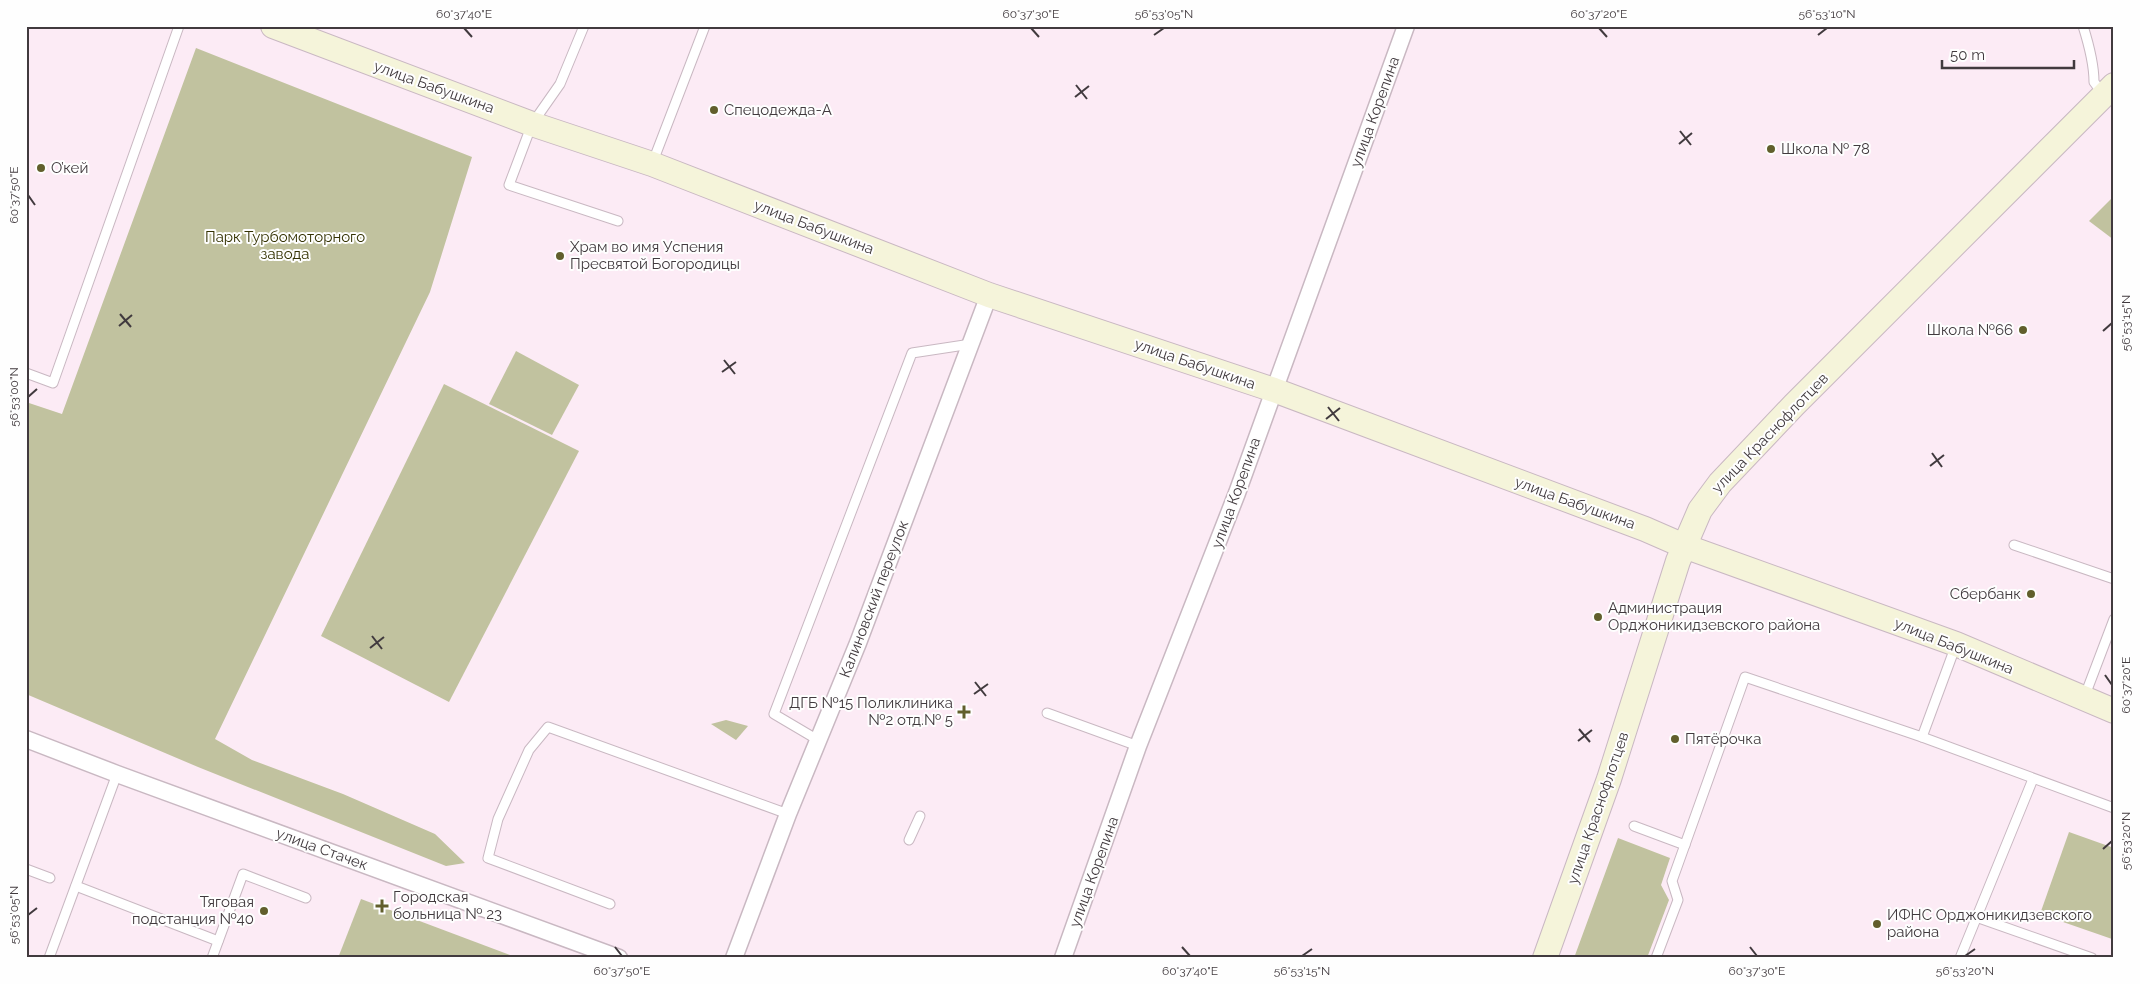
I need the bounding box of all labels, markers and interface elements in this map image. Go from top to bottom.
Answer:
text: 60°37'40"E [436,7,492,21]
text: 60°37'30"E [1003,7,1059,21]
text: 56°53'05"N [1135,7,1193,21]
text: 60°37'20"E [1571,7,1627,21]
text: 56°53'10"N [1798,7,1856,21]
scale bar [1942,38,2075,70]
text: 50 m [1950,46,1985,64]
street label: улица Корепина [1347,54,1403,170]
street label: улица Бабушкина [371,57,497,117]
place label: Спецодежда-А [724,101,832,119]
marker: Спецодежда-А [708,104,720,116]
place label: Школа № 78 [1781,140,1870,158]
marker: Школа № 78 [1765,143,1777,155]
place label: О’кей [51,159,88,177]
marker: О’кей [35,162,47,174]
text: 60°37'50"E [7,167,21,223]
street label: улица Бабушкина [752,196,876,258]
park label: Парк Турбомоторного завода [205,228,365,263]
place label: Храм во имя Успения Пресвятой Богородицы [570,238,740,273]
marker: Храм во имя Успения Пресвятой Богородицы [554,250,566,262]
text: 56°53'15"N [2119,295,2133,351]
place label: Школа №66 [1927,321,2013,339]
marker: Школа №66 [2017,324,2029,336]
street label: улица Бабушкина [1132,335,1258,393]
text: 56°53'00"N [7,367,21,427]
street label: улица Краснофлотцев [1708,369,1832,497]
street label: улица Корепина [1208,435,1264,551]
street label: улица Бабушкина [1512,473,1638,533]
street label: Калиновский переулок [836,518,912,680]
place label: Сбербанк [1950,585,2021,603]
marker: Сбербанк [2025,588,2037,600]
place label: Администрация Орджоникидзевского района [1608,599,1820,634]
marker: Администрация Орджоникидзевского района [1592,611,1604,623]
street label: улица Бабушкина [1892,614,2016,678]
text: 60°37'20"E [2119,657,2133,713]
place label: ДГБ №15 Поликлиника №2 отд.№ 5 [789,694,953,729]
marker: ДГБ №15 Поликлиника №2 отд.№ 5 [957,705,971,719]
street label: улица Краснофлотцев [1563,730,1633,886]
place label: Пятёрочка [1685,730,1761,748]
marker: Пятёрочка [1669,733,1681,745]
text: 56°53'20"N [2119,812,2133,870]
street label: улица Корепина [1066,814,1122,930]
street label: улица Стачек [274,824,370,874]
text: 56°53'05"N [7,886,21,944]
place label: Городская больница № 23 [393,888,502,923]
place label: Тяговая подстанция №40 [132,893,254,928]
marker: Городская больница № 23 [375,899,389,913]
marker: Тяговая подстанция №40 [258,905,270,917]
place label: ИФНС Орджоникидзевского района [1887,906,2092,941]
marker: ИФНС Орджоникидзевского района [1871,918,1883,930]
text: 60°37'50"E [594,964,650,978]
text: 60°37'40"E [1162,964,1218,978]
text: 56°53'15"N [1274,964,1330,978]
text: 60°37'30"E [1729,964,1785,978]
text: 56°53'20"N [1936,964,1994,978]

